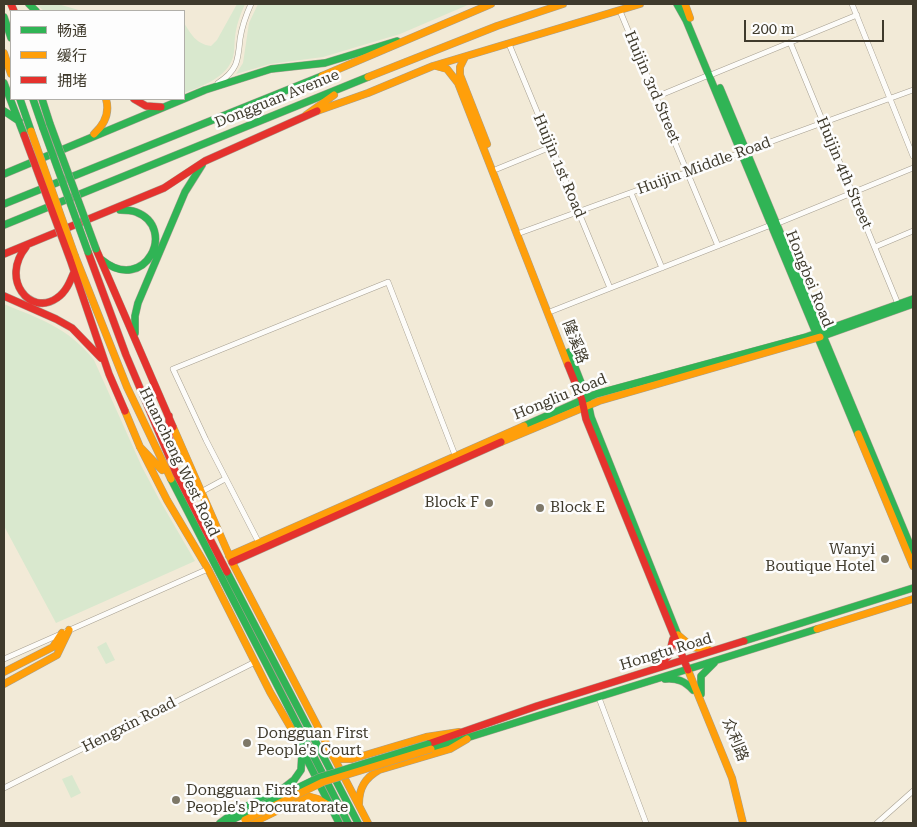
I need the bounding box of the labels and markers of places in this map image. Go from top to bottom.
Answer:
place label: Block F [424,494,479,512]
marker: Block F [483,497,495,509]
place label: Block E [550,499,605,517]
marker: Block E [534,502,546,514]
place label: Wanyi Boutique Hotel [765,541,875,576]
marker: Wanyi Boutique Hotel [879,553,891,565]
place label: Dongguan First People's Court [257,725,368,760]
marker: Dongguan First People's Court [241,737,253,749]
place label: Dongguan First People's Procuratorate [186,782,348,817]
marker: Dongguan First People's Procuratorate [170,794,182,806]

